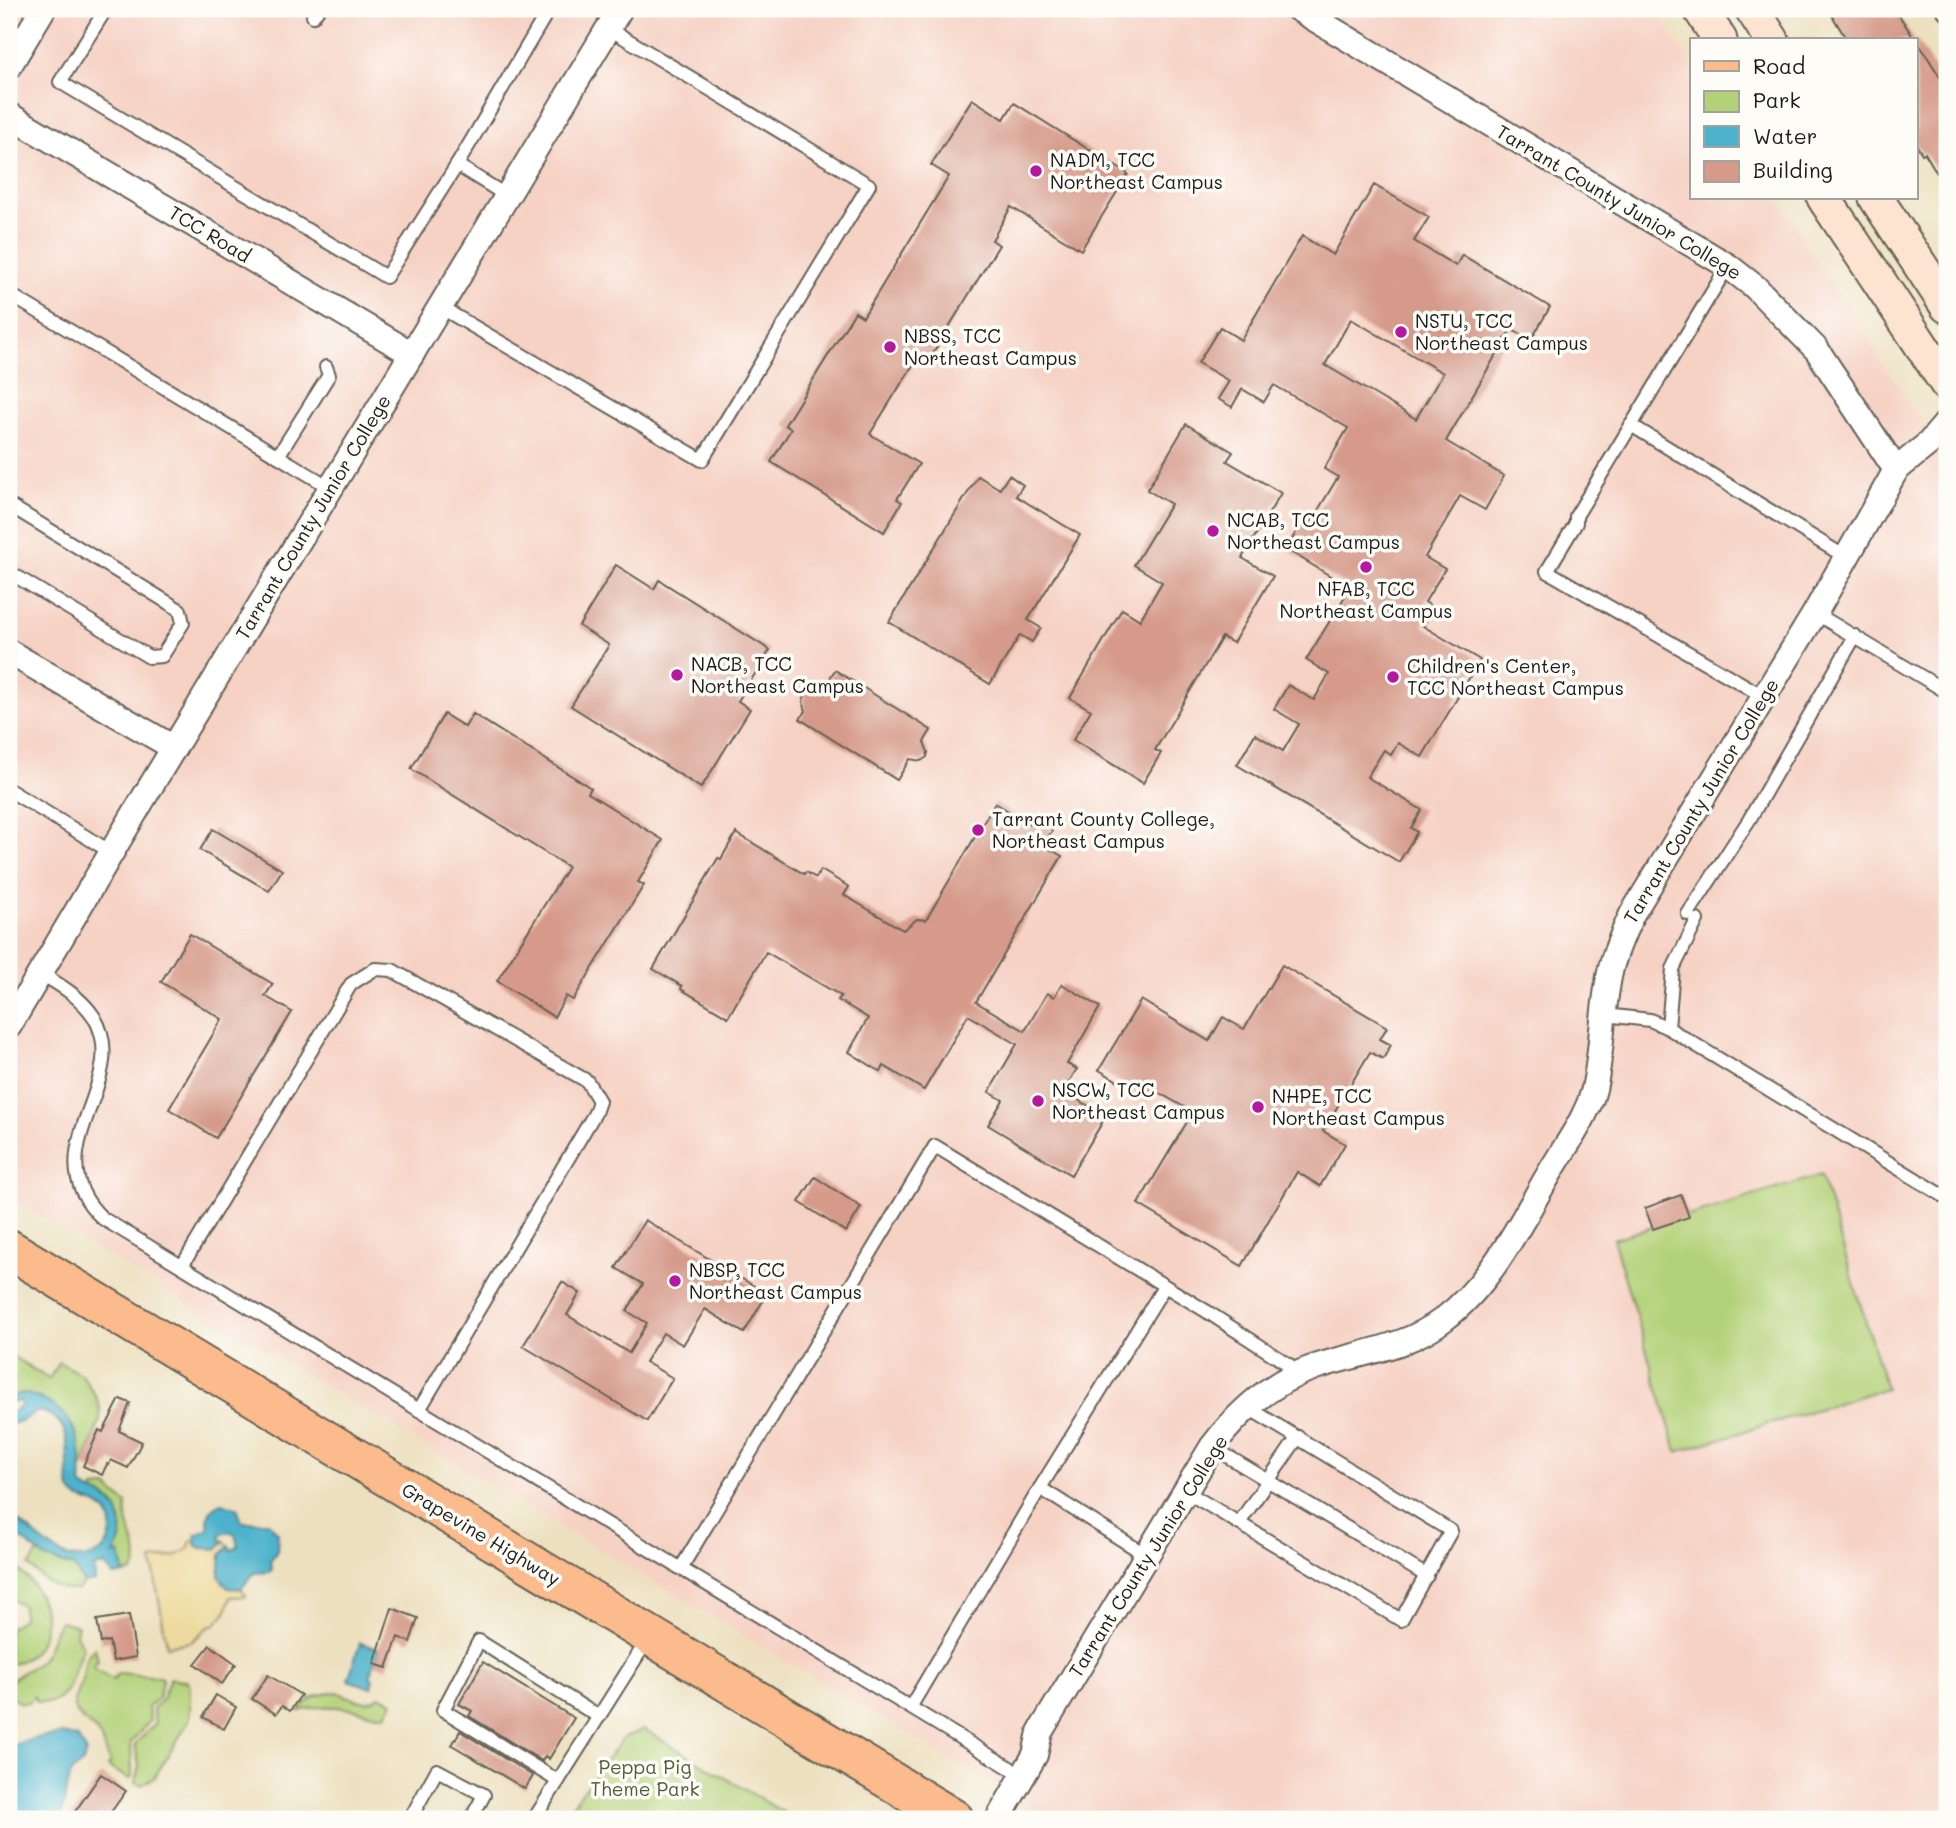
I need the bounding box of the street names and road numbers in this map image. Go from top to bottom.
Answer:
street label: Tarrant County Junior College [1492,118,1746,285]
street label: TCC Road [165,199,256,268]
street label: Tarrant County Junior College [229,390,396,644]
street label: Tarrant County Junior College [1617,674,1784,928]
street label: Tarrant County Junior College [1062,1430,1233,1682]
street label: Grapevine Highway [397,1476,565,1591]

